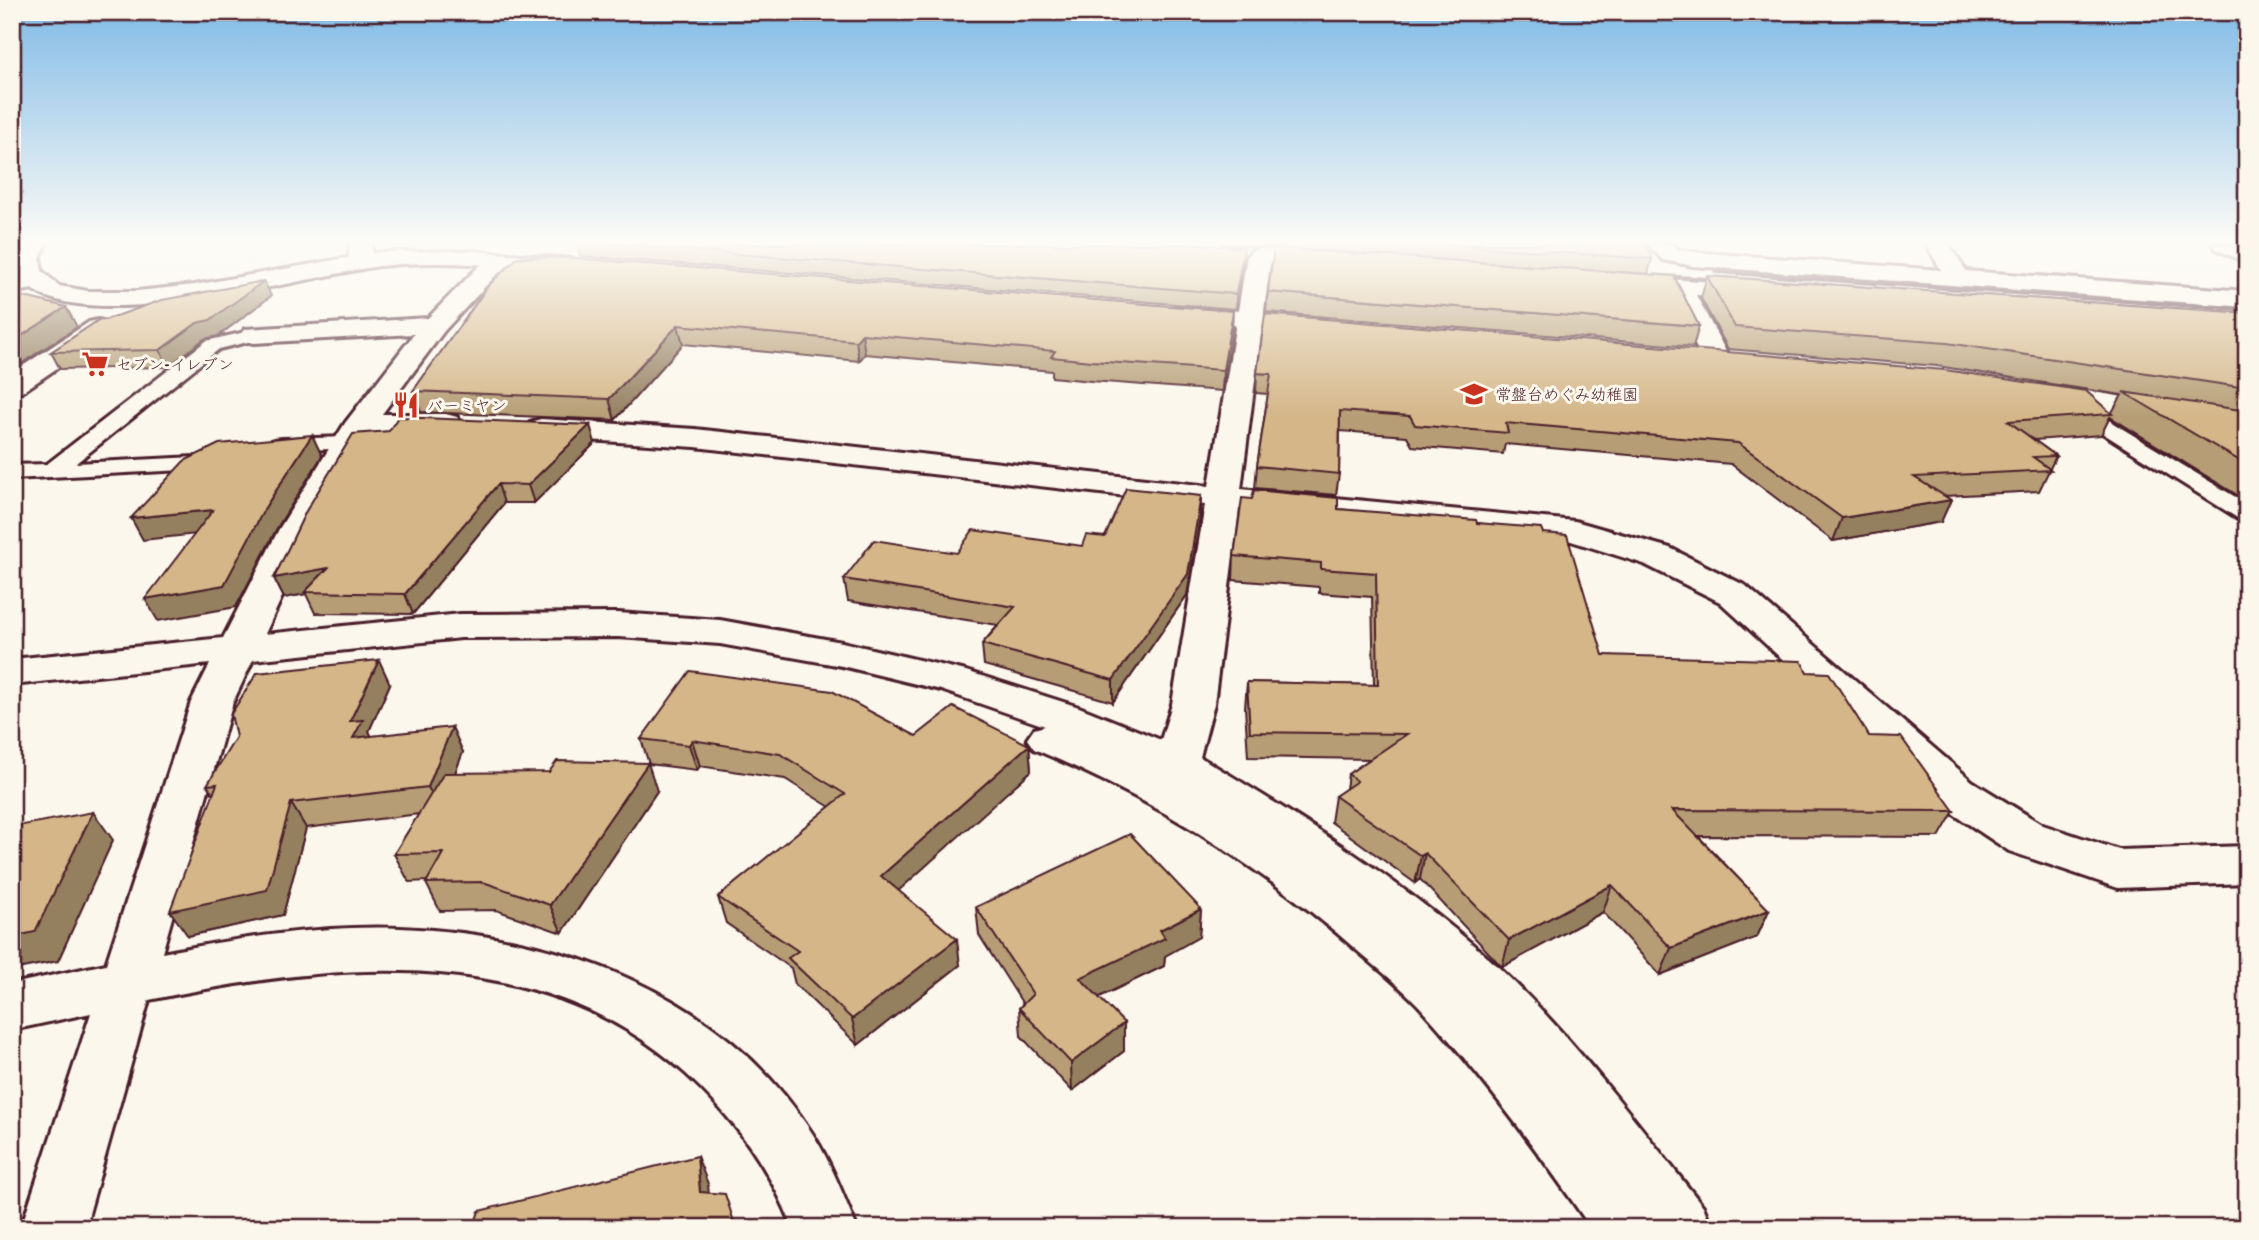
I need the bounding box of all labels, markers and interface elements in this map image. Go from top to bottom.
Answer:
supermarket icon: セブン-イレブン [80,349,110,379]
place label: セブン-イレブン [116,356,234,375]
school or university icon: 常盤台めぐみ幼稚園 [1459,379,1489,409]
place label: 常盤台めぐみ幼稚園 [1495,386,1638,405]
restaurant icon: バーミヤン [391,390,421,420]
place label: バーミヤン [427,397,507,416]

